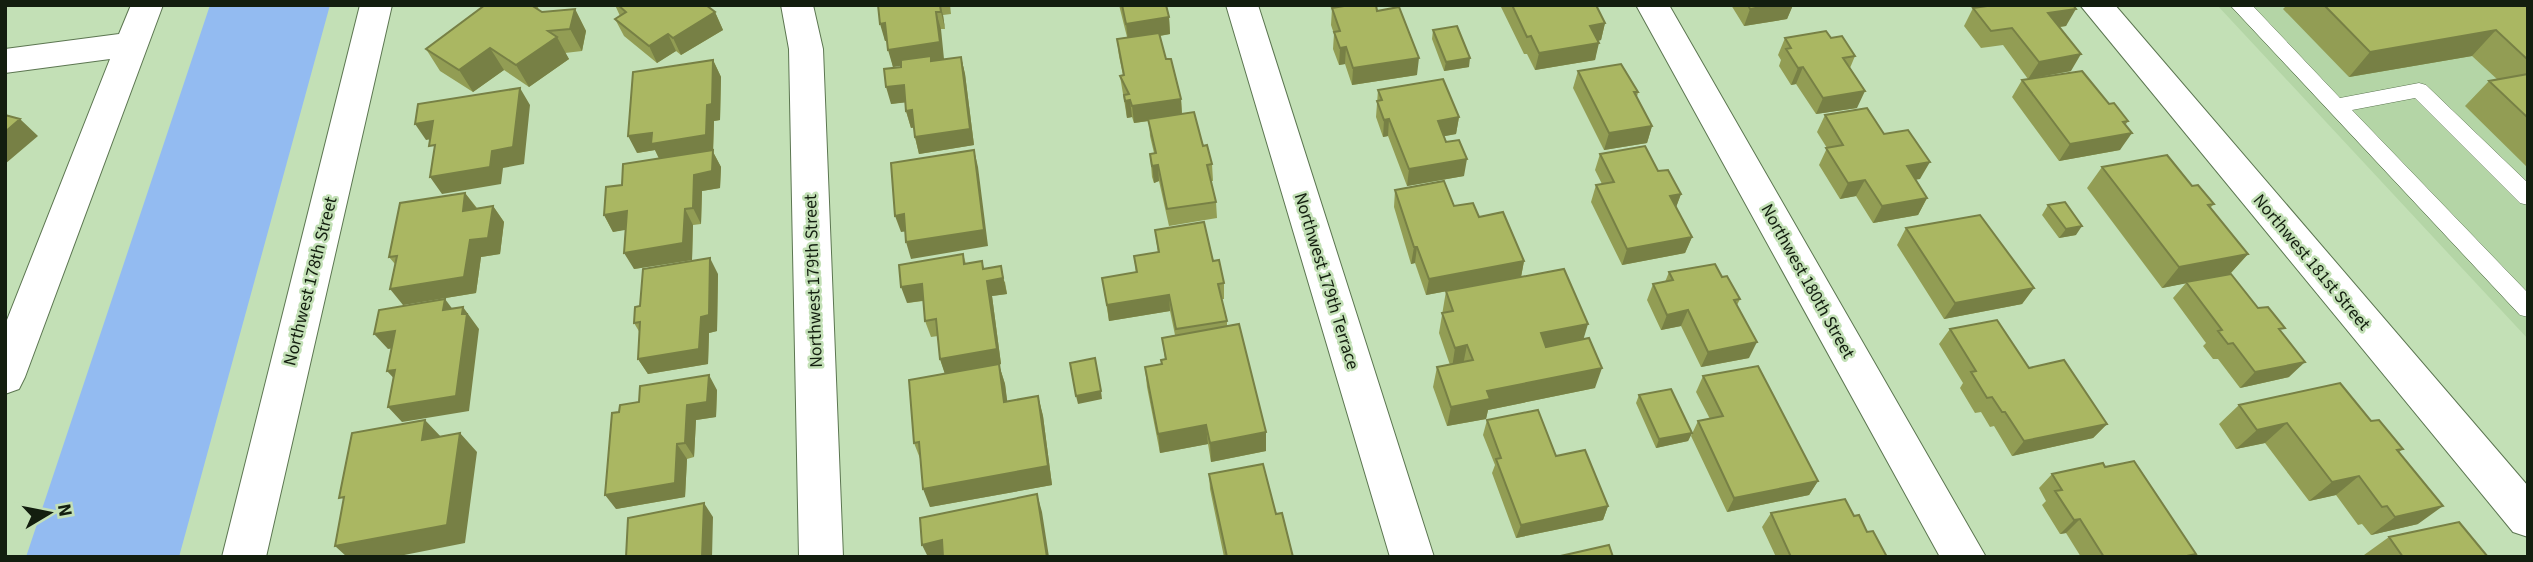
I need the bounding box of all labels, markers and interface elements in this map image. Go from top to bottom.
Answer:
street label: Northwest 181st Street [2247,189,2376,336]
street label: Northwest 179th Terrace [1288,190,1365,373]
street label: Northwest 178th Street [277,194,344,368]
street label: Northwest 179th Street [798,194,829,368]
street label: Northwest 180th Street [1755,199,1861,363]
north arrow [14,478,84,548]
text: N [50,502,79,519]

